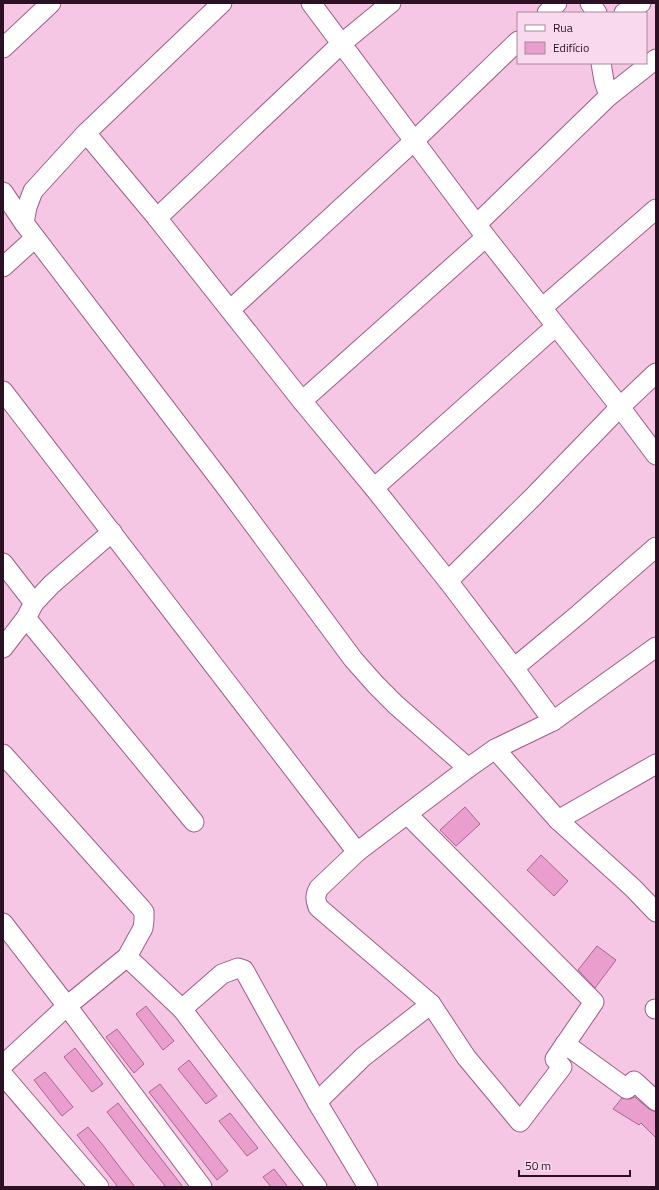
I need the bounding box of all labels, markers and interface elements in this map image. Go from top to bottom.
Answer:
legend [517,12,647,64]
text: Rua [553,18,573,37]
text: Edifício [553,38,589,57]
scale bar [519,1152,630,1178]
text: 50 m [525,1156,551,1175]

